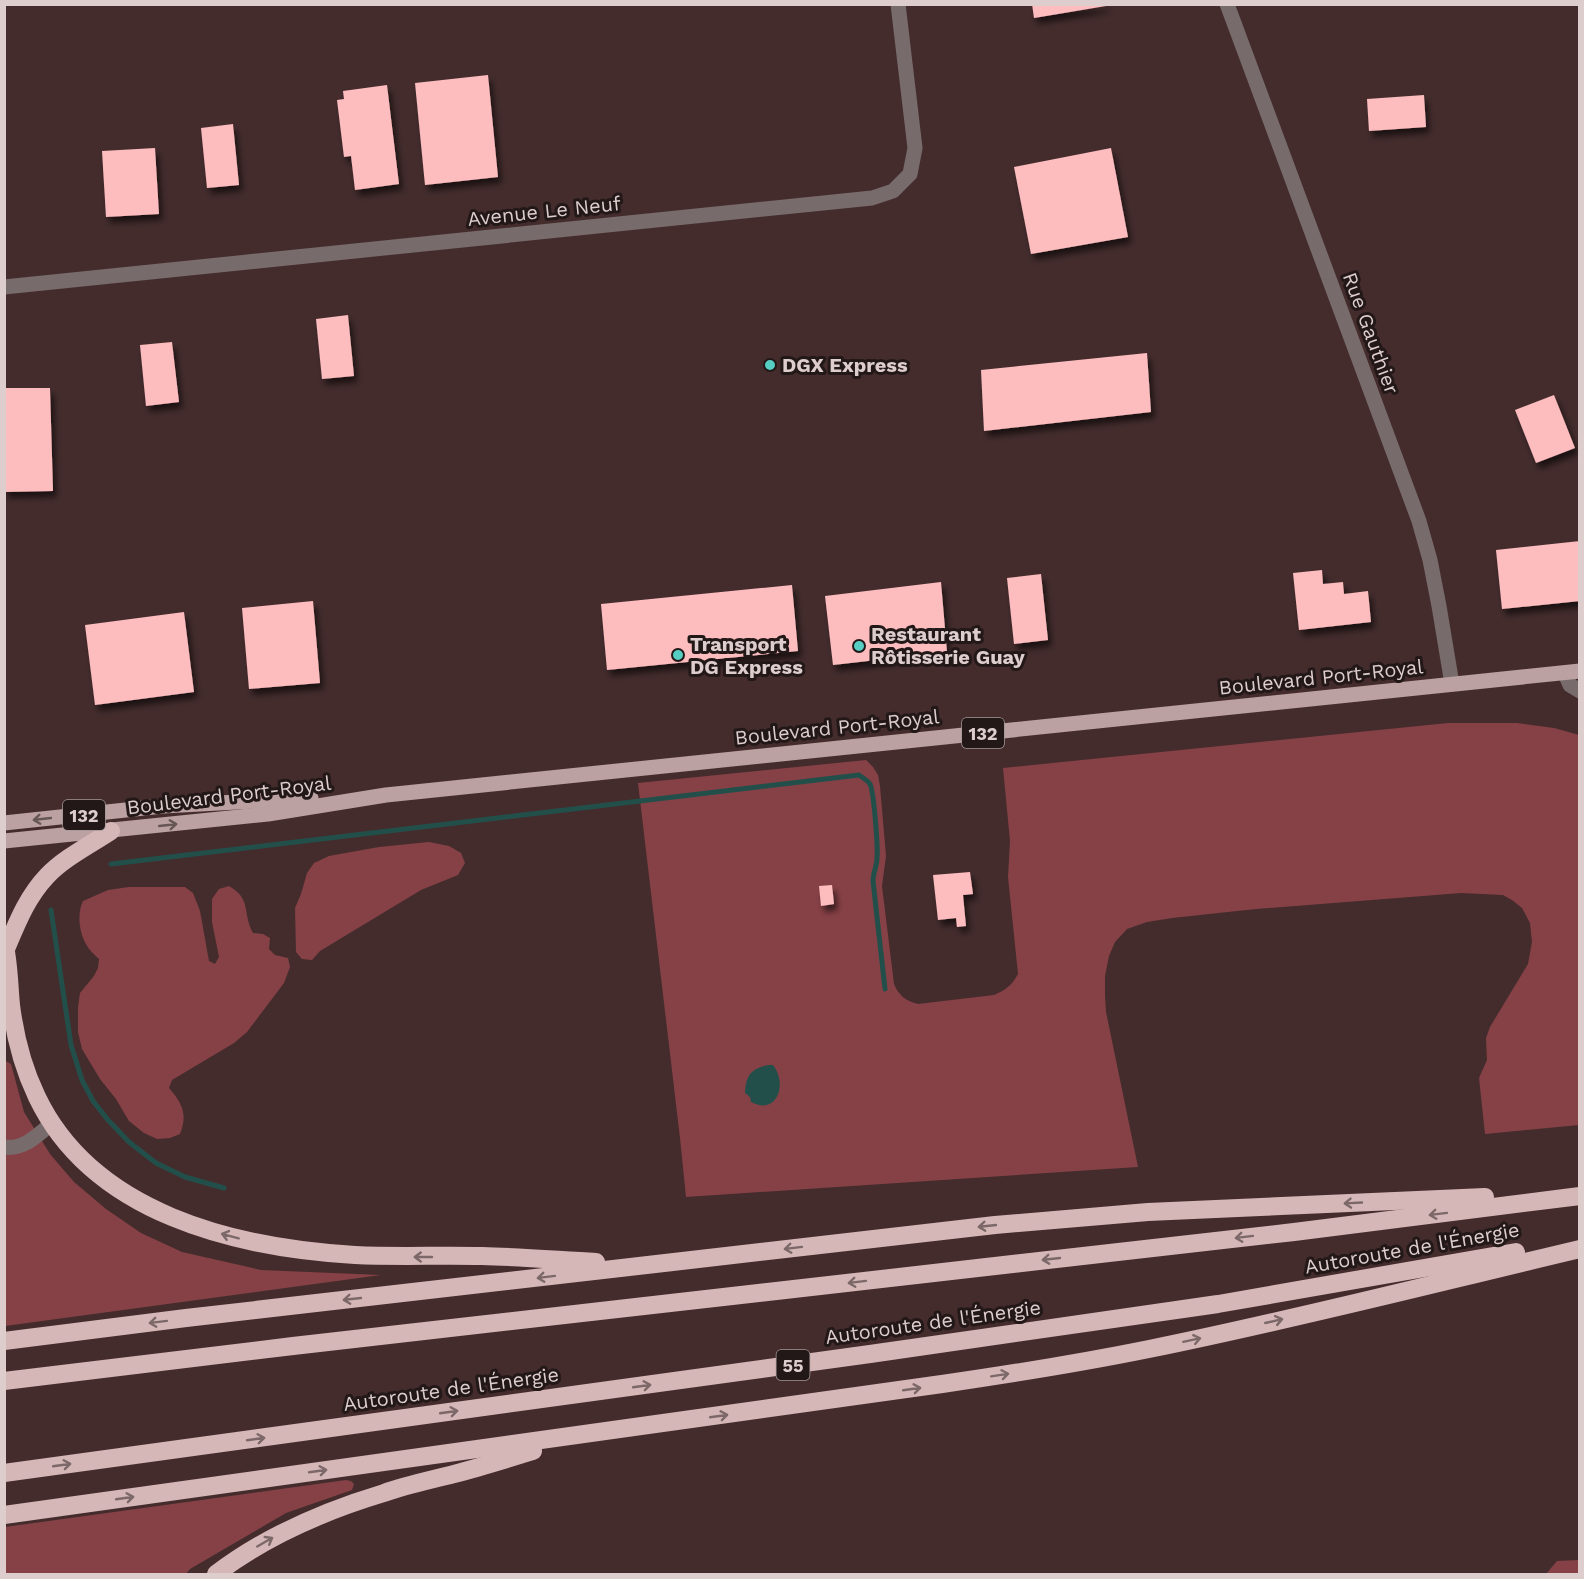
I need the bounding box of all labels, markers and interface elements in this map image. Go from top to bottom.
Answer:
street label: Avenue Le Neuf [466,191,622,231]
street label: Rue Gauthier [1338,269,1404,397]
place label: DGX Express [782,353,908,377]
marker: DGX Express [763,358,777,372]
place label: Restaurant Rôtisserie Guay [871,622,1025,669]
place label: Transport DG Express [690,632,803,679]
marker: Restaurant Rôtisserie Guay [852,639,866,653]
marker: Transport DG Express [671,648,685,662]
street label: Boulevard Port-Royal [1218,654,1424,700]
street label: Boulevard Port-Royal [734,704,940,750]
road number: 132 [962,718,1004,748]
street label: Boulevard Port-Royal [126,771,332,819]
road number: 132 [63,800,105,830]
one-way arrow [33,814,52,825]
one-way arrow [157,819,177,830]
one-way arrow [1344,1197,1364,1209]
one-way arrow [1429,1209,1448,1220]
street label: Autoroute de l'Énergie [1303,1217,1521,1279]
one-way arrow [978,1221,998,1232]
one-way arrow [220,1230,239,1242]
one-way arrow [1235,1232,1255,1243]
one-way arrow [784,1243,804,1254]
one-way arrow [413,1251,433,1262]
one-way arrow [1041,1254,1061,1265]
one-way arrow [536,1271,556,1282]
one-way arrow [848,1276,867,1287]
one-way arrow [342,1294,362,1305]
street label: Autoroute de l'Énergie [824,1295,1042,1349]
one-way arrow [1264,1315,1283,1327]
one-way arrow [149,1316,169,1327]
one-way arrow [1181,1334,1201,1345]
road number: 55 [776,1350,810,1380]
street label: Autoroute de l'Énergie [342,1362,560,1416]
one-way arrow [989,1370,1009,1381]
one-way arrow [632,1380,651,1391]
one-way arrow [902,1383,921,1394]
one-way arrow [438,1406,458,1417]
one-way arrow [708,1410,728,1421]
one-way arrow [245,1433,265,1444]
one-way arrow [52,1460,72,1471]
one-way arrow [308,1466,327,1477]
one-way arrow [114,1492,134,1503]
one-way arrow [256,1536,273,1548]

